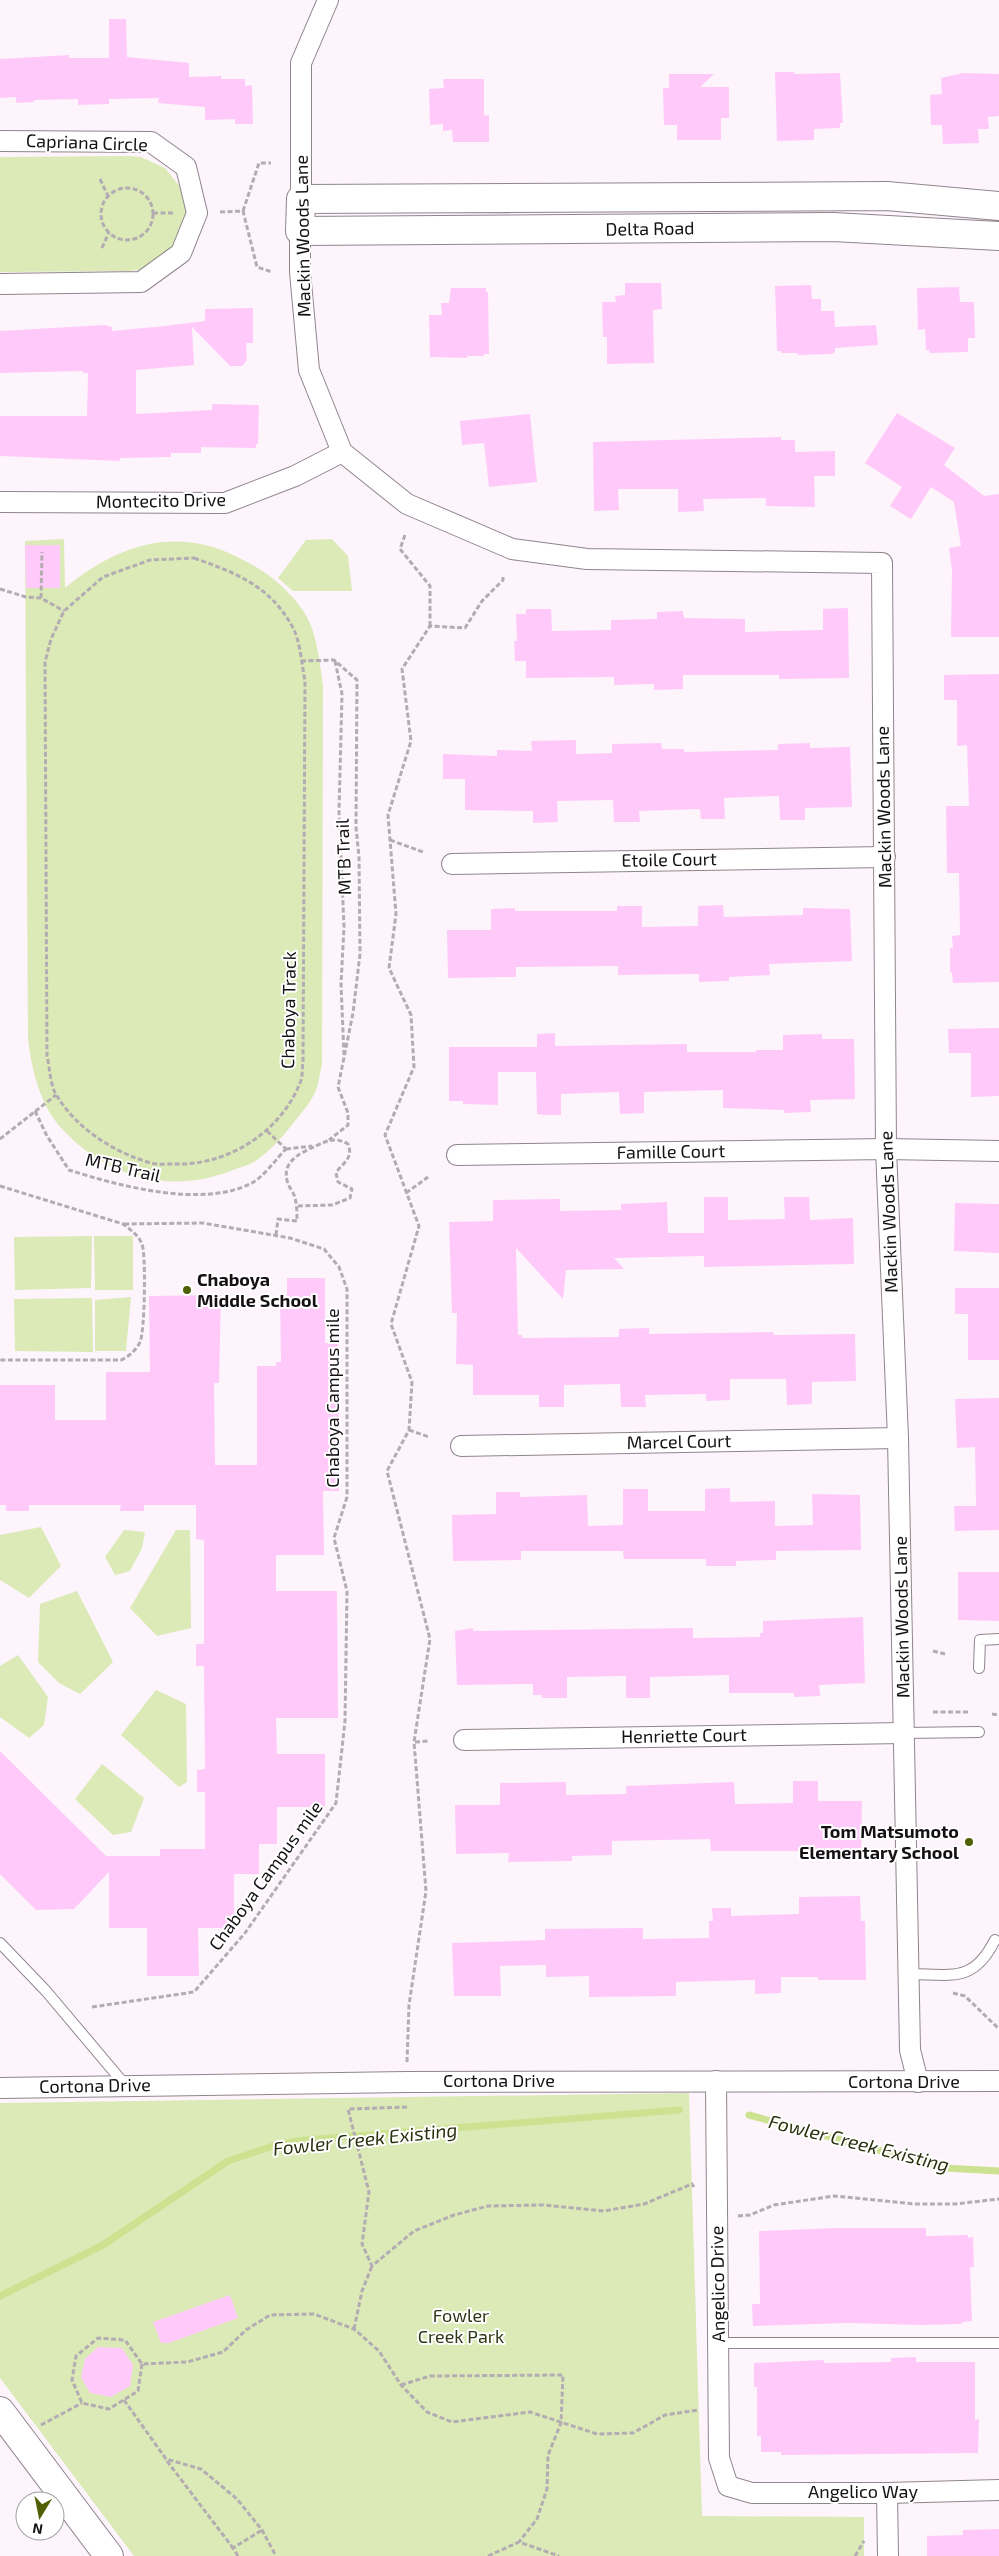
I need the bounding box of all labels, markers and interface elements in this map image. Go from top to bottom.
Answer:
street label: Capriana Circle [26,129,148,155]
street label: Mackin Woods Lane [290,155,314,317]
street label: Delta Road [605,216,695,240]
street label: Montecito Drive [96,488,226,512]
street label: Mackin Woods Lane [871,726,895,888]
street label: MTB Trail [331,818,355,896]
street label: Etoile Court [621,847,717,871]
street label: Chaboya Track [276,951,300,1069]
street label: Mackin Woods Lane [874,1131,902,1294]
street label: Famille Court [617,1139,726,1163]
street label: MTB Trail [83,1148,164,1187]
place label: Chaboya Middle School [197,1268,318,1311]
marker: Chaboya Middle School [181,1284,193,1296]
street label: Chaboya Campus mile [321,1308,343,1488]
street label: Marcel Court [626,1429,732,1453]
street label: Mackin Woods Lane [889,1536,913,1698]
street label: Henriette Court [621,1723,747,1747]
street label: Chaboya Campus mile [204,1796,327,1954]
place label: Tom Matsumoto Elementary School [799,1820,959,1863]
marker: Tom Matsumoto Elementary School [963,1836,975,1848]
street label: Cortona Drive [443,2069,555,2091]
street label: Cortona Drive [848,2070,960,2092]
street label: Cortona Drive [39,2073,151,2097]
water label: Fowler Creek Existing [766,2109,952,2176]
water label: Fowler Creek Existing [272,2117,458,2160]
street label: Angelico Drive [705,2225,729,2343]
park label: Fowler Creek Park [418,2304,504,2347]
street label: Angelico Way [808,2480,918,2502]
north arrow [15,2491,65,2541]
text: N [31,2520,44,2539]

